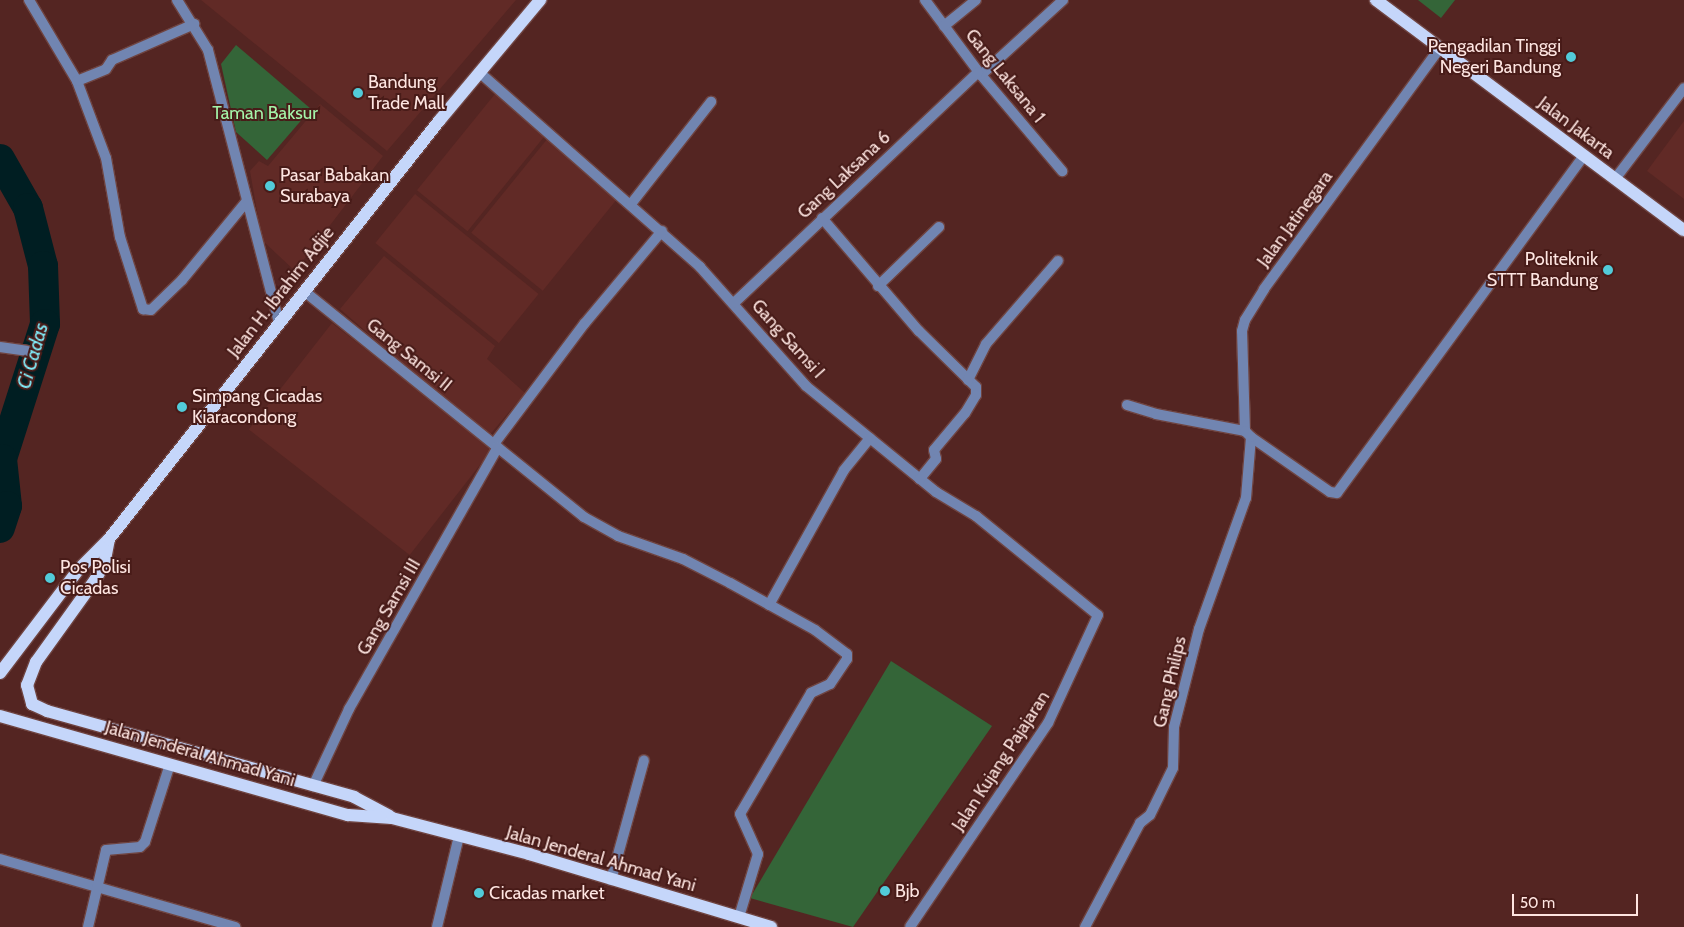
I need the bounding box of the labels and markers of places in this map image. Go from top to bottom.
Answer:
place label: Pengadilan Tinggi Negeri Bandung [1428,36,1561,78]
marker: Pengadilan Tinggi Negeri Bandung [1565,51,1577,63]
place label: Bandung Trade Mall [368,72,445,115]
marker: Bandung Trade Mall [352,87,364,99]
place label: Pasar Babakan Surabaya [280,165,389,208]
marker: Pasar Babakan Surabaya [264,180,276,192]
place label: Politeknik STTT Bandung [1487,249,1598,292]
marker: Politeknik STTT Bandung [1602,264,1614,276]
place label: Simpang Cicadas Kiaracondong [192,386,322,428]
marker: Simpang Cicadas Kiaracondong [176,401,188,413]
place label: Pos Polisi Cicadas [60,557,131,600]
marker: Pos Polisi Cicadas [44,572,56,584]
place label: Bjb [895,880,919,902]
place label: Cicadas market [489,882,604,904]
marker: Bjb [879,885,891,897]
marker: Cicadas market [473,887,485,899]

